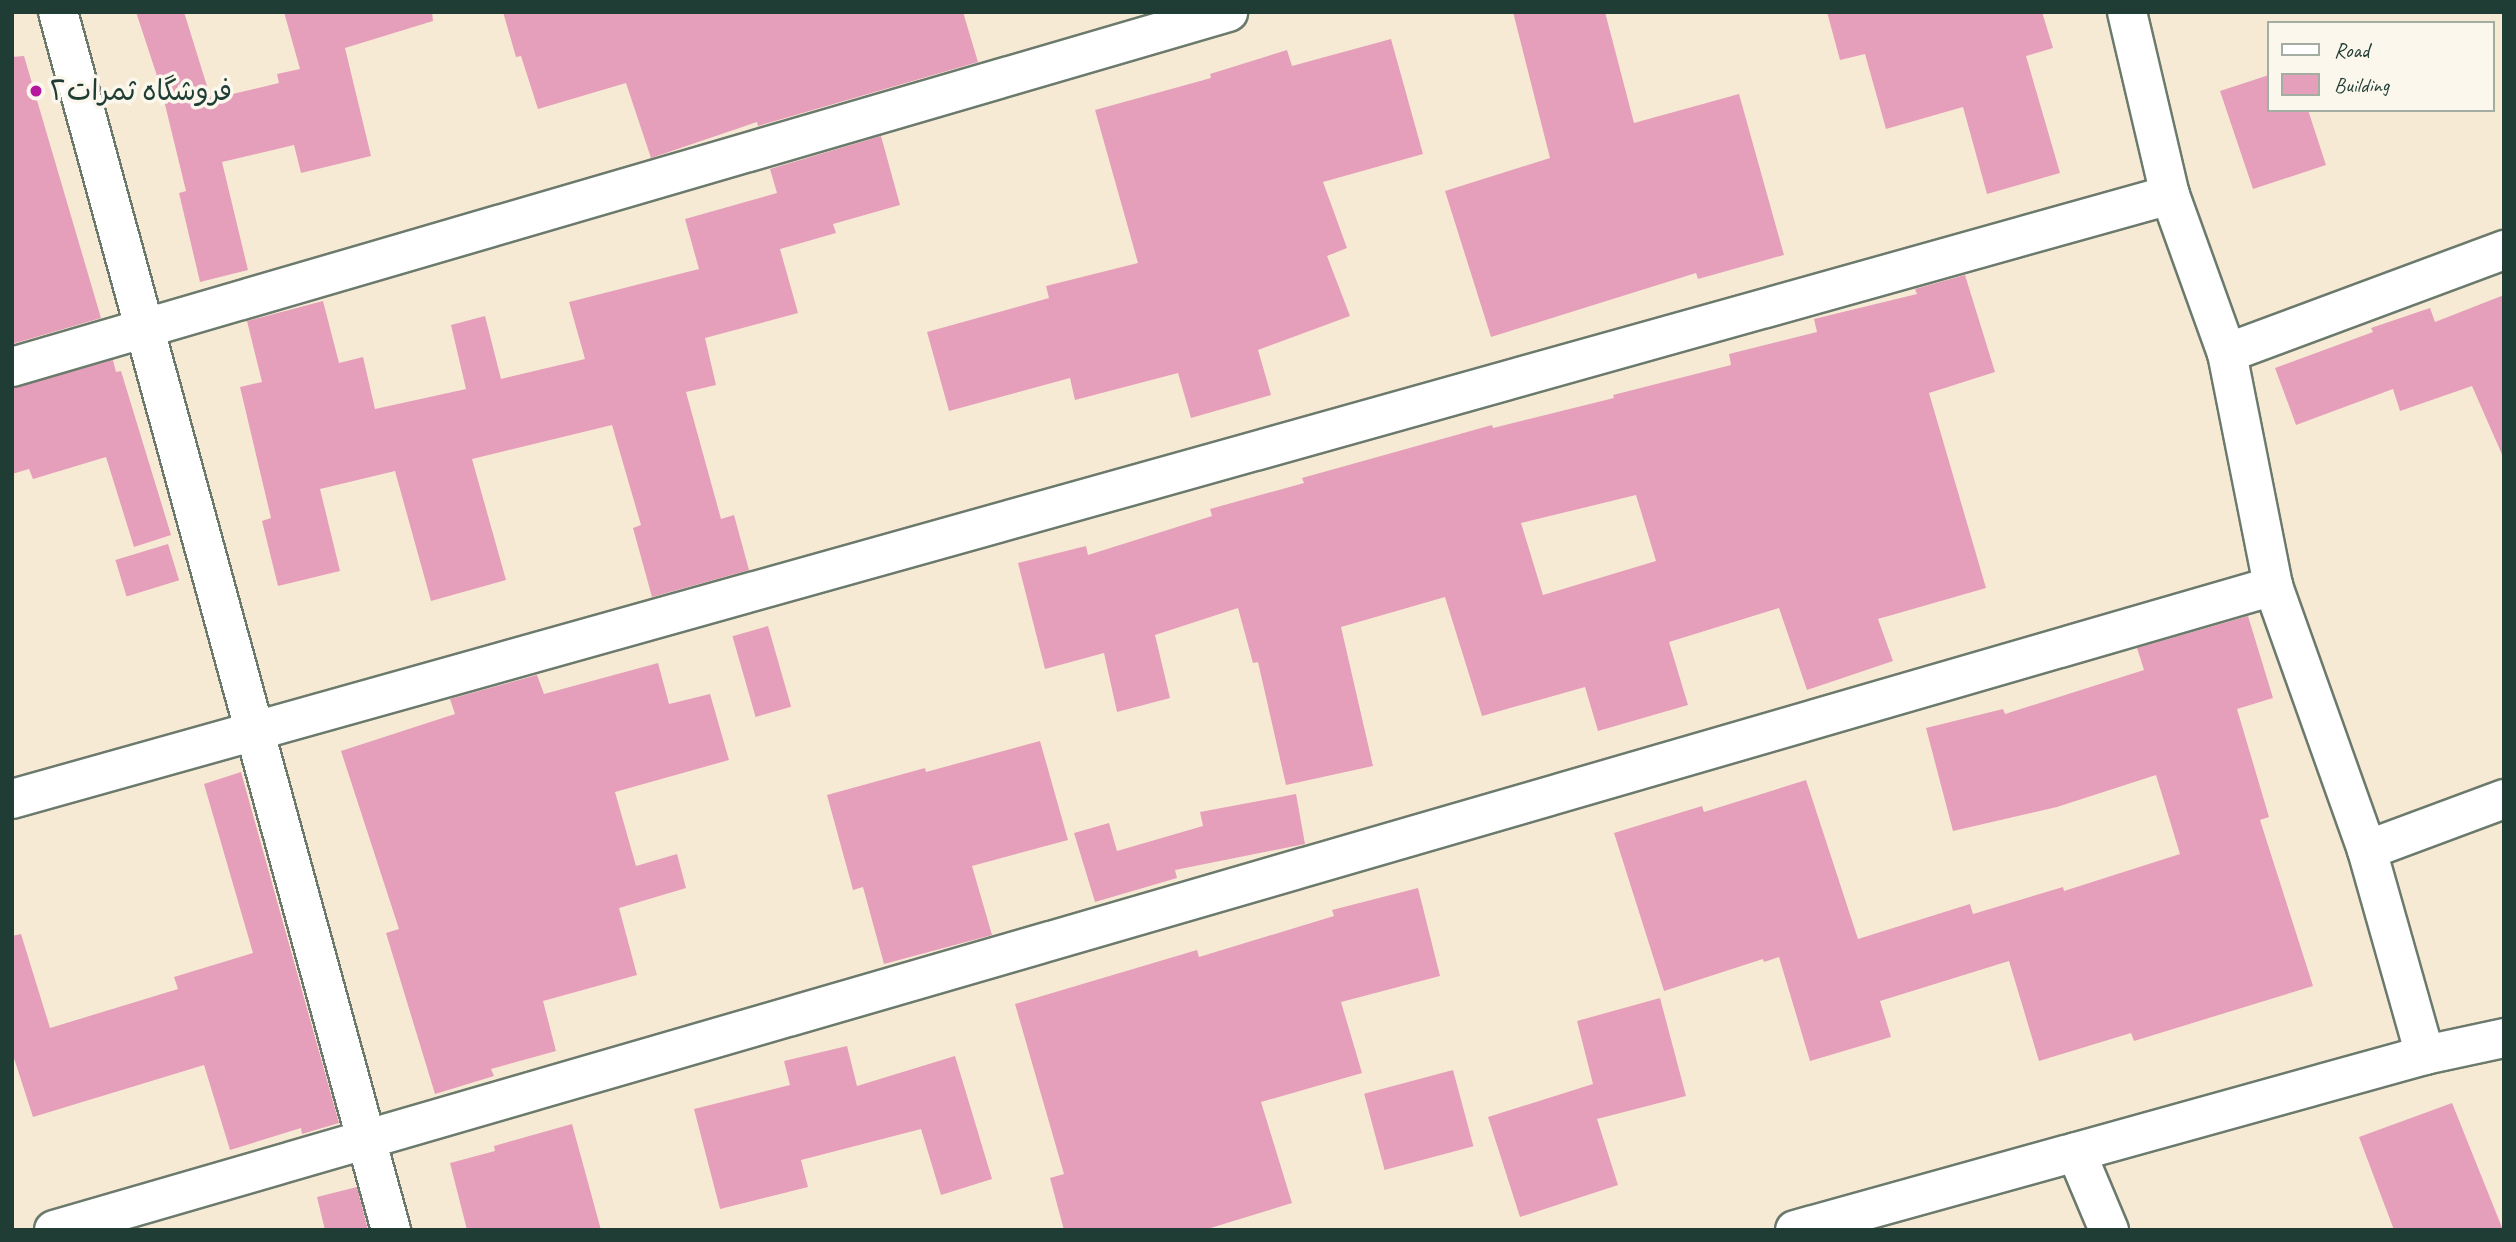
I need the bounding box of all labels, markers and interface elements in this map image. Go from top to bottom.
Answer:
legend [2268,21,2495,112]
text: Road [2334,37,2369,63]
text: Building [2334,72,2389,98]
place label: فروشگاه ثمرات٢ [50,74,232,108]
marker: فروشگاه ثمرات٢ [28,83,44,99]

